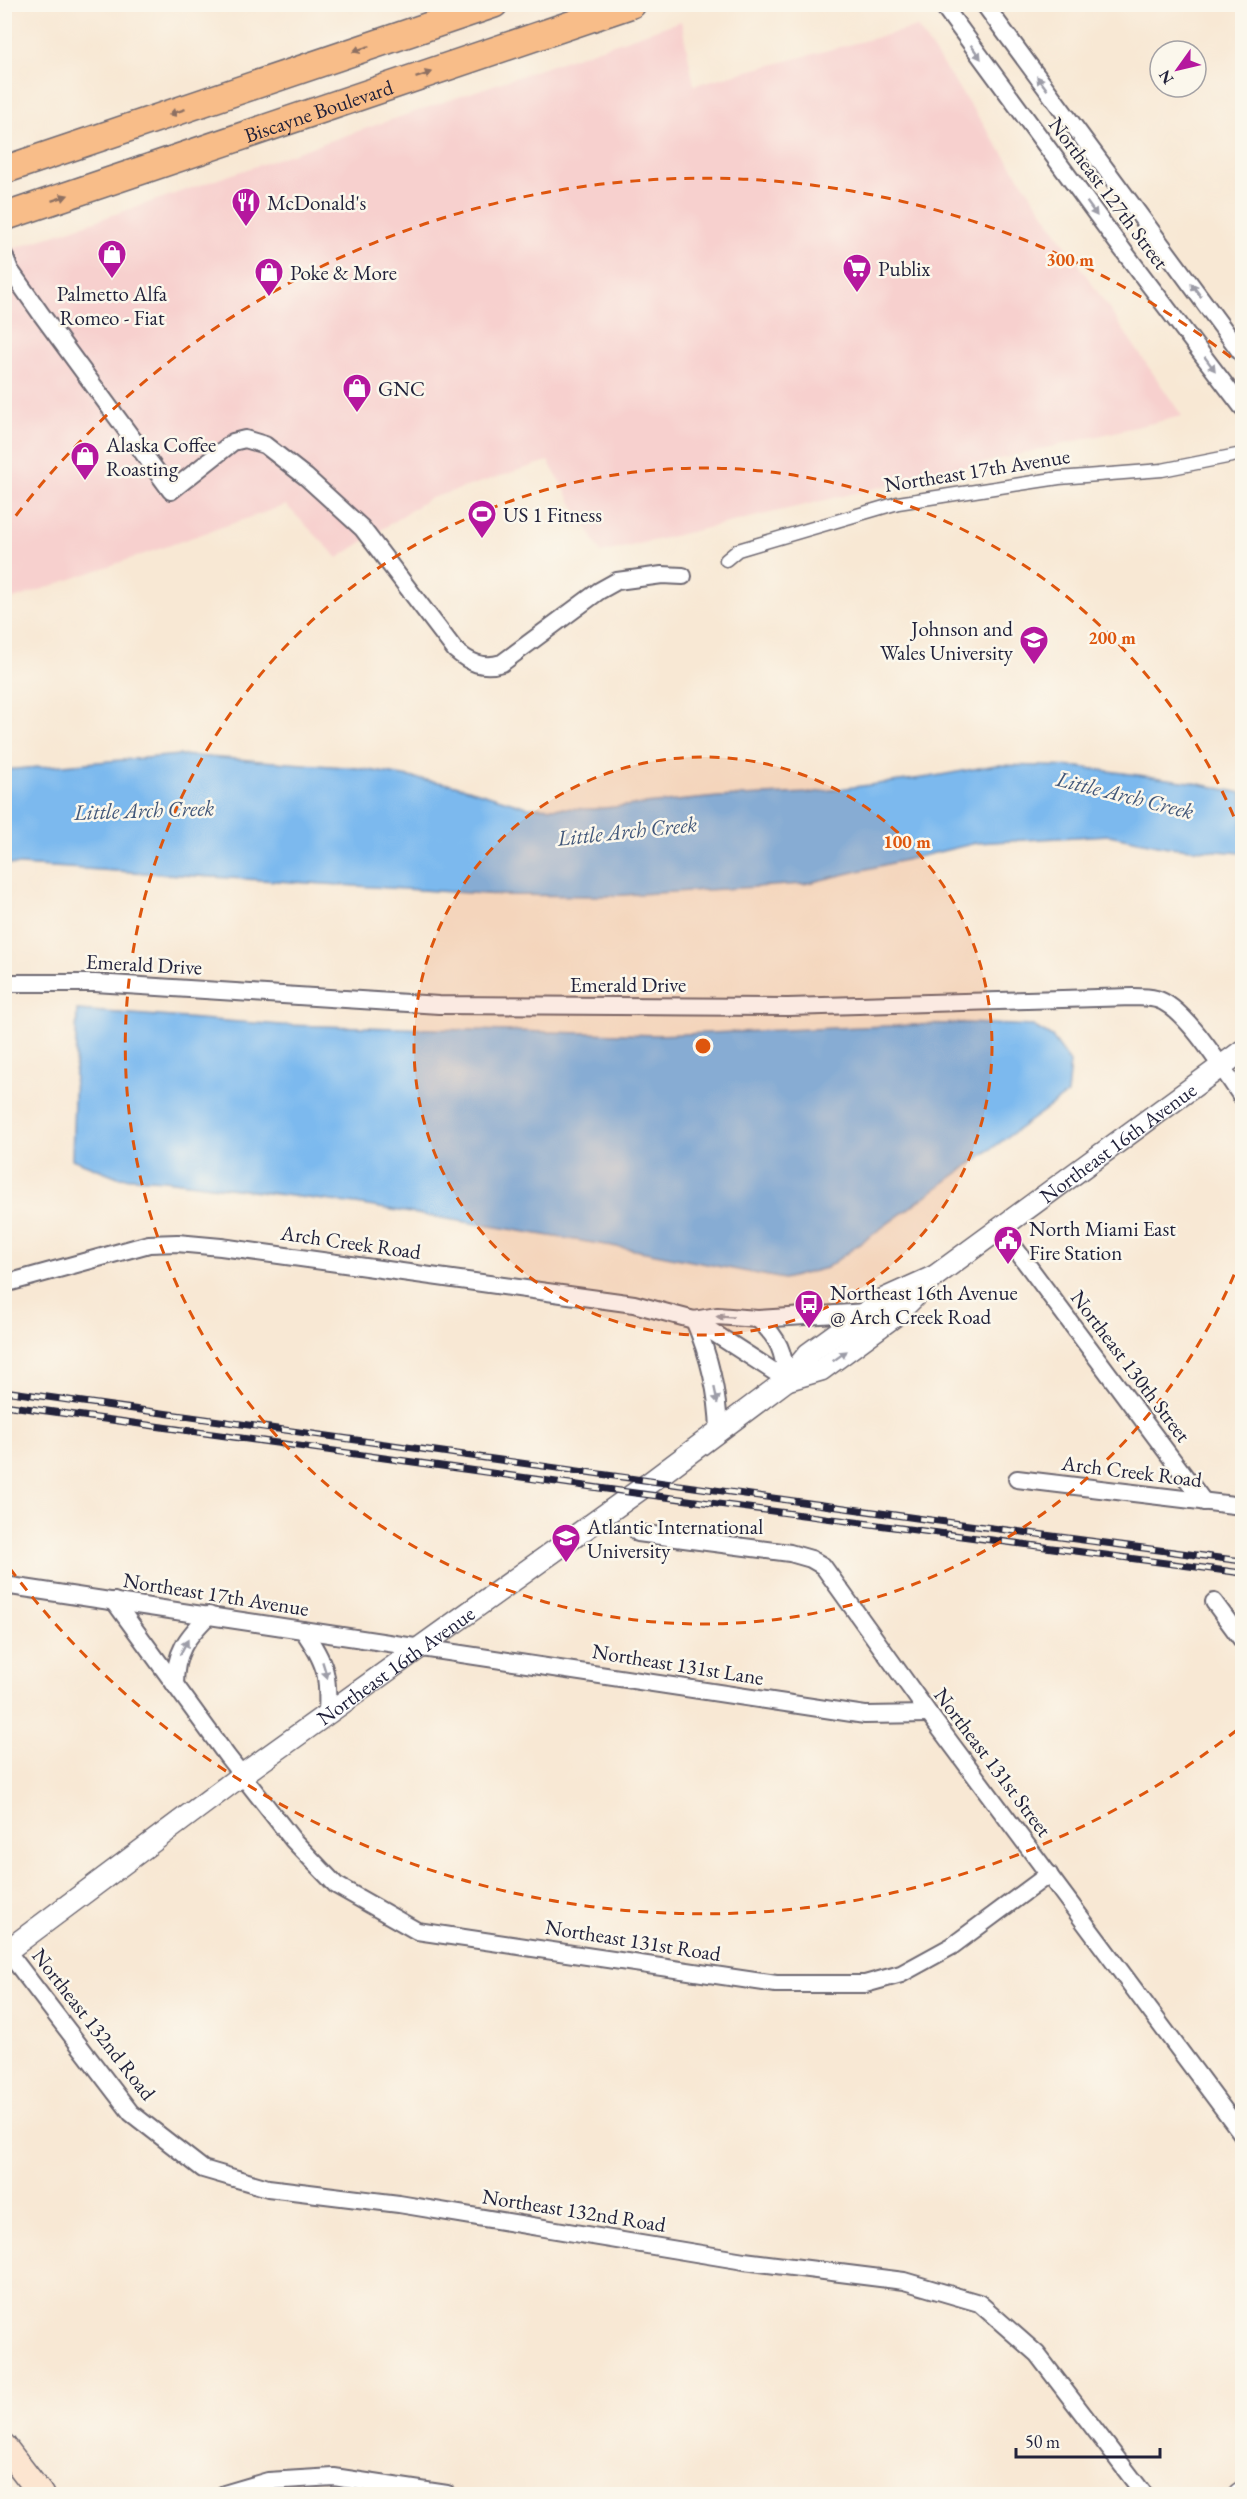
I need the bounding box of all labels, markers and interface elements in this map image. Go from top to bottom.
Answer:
north arrow [1148,39,1208,99]
one-way arrow [970,44,982,60]
one-way arrow [352,45,370,55]
text: N [1154,66,1178,88]
one-way arrow [415,70,433,80]
street label: Biscayne Boulevard [240,73,397,148]
one-way arrow [1036,75,1048,90]
one-way arrow [168,107,186,117]
street label: Northeast 127th Street [1043,112,1175,275]
restaurant icon: McDonald's [230,186,262,228]
place label: McDonald's [267,189,367,216]
one-way arrow [51,193,69,203]
one-way arrow [1086,201,1098,217]
shop icon: Palmetto Alfa Romeo - Fiat [96,238,128,280]
text: 300 m [1046,248,1094,271]
supermarket icon: Publix [841,252,873,294]
place label: Publix [878,255,930,282]
shop icon: Poke & More [253,256,285,298]
place label: Poke & More [290,259,397,286]
place label: Palmetto Alfa Romeo - Fiat [57,280,168,331]
one-way arrow [1190,282,1202,297]
one-way arrow [1203,357,1215,372]
shop icon: GNC [341,372,373,414]
place label: GNC [378,375,425,402]
place label: Alaska Coffee Roasting [105,431,216,482]
shop icon: Alaska Coffee Roasting [69,440,101,482]
street label: Northeast 17th Avenue [882,442,1072,498]
sports icon: US 1 Fitness [466,498,498,540]
place label: US 1 Fitness [503,501,602,528]
place label: Johnson and Wales University [880,615,1014,666]
school or university icon: Johnson and Wales University [1018,624,1050,666]
text: 200 m [1088,626,1136,649]
water label: Little Arch Creek [1052,764,1197,826]
water label: Little Arch Creek [72,793,215,827]
water label: Little Arch Creek [555,809,698,853]
text: 100 m [883,830,931,853]
street label: Emerald Drive [85,947,203,981]
street label: Emerald Drive [570,971,686,998]
centre of rings [693,1036,713,1056]
street label: Northeast 16th Avenue [1034,1076,1201,1209]
place label: North Miami East Fire Station [1029,1215,1176,1266]
street label: Arch Creek Road [278,1219,423,1265]
public building icon: North Miami East Fire Station [992,1224,1024,1266]
place label: Northeast 16th Avenue @ Arch Creek Road [830,1279,1018,1330]
street label: Northeast 130th Street [1065,1285,1197,1448]
bus stop icon: Northeast 16th Avenue @ Arch Creek Road [793,1288,825,1330]
one-way arrow [715,1312,734,1321]
one-way arrow [832,1351,847,1363]
one-way arrow [712,1385,721,1404]
street label: Arch Creek Road [1059,1449,1204,1493]
place label: Atlantic International University [586,1513,763,1564]
school or university icon: Atlantic International University [550,1522,582,1564]
street label: Northeast 17th Avenue [121,1566,311,1622]
street label: Northeast 16th Avenue [311,1599,480,1731]
street label: Northeast 131st Lane [590,1637,766,1691]
one-way arrow [179,1638,188,1655]
one-way arrow [321,1661,330,1679]
street label: Northeast 131st Street [928,1682,1058,1842]
street label: Northeast 131st Road [543,1913,723,1967]
street label: Northeast 132nd Road [26,1943,162,2106]
street label: Northeast 132nd Road [480,2182,668,2238]
scale bar [1016,2421,1160,2459]
text: 50 m [1025,2430,1060,2453]

